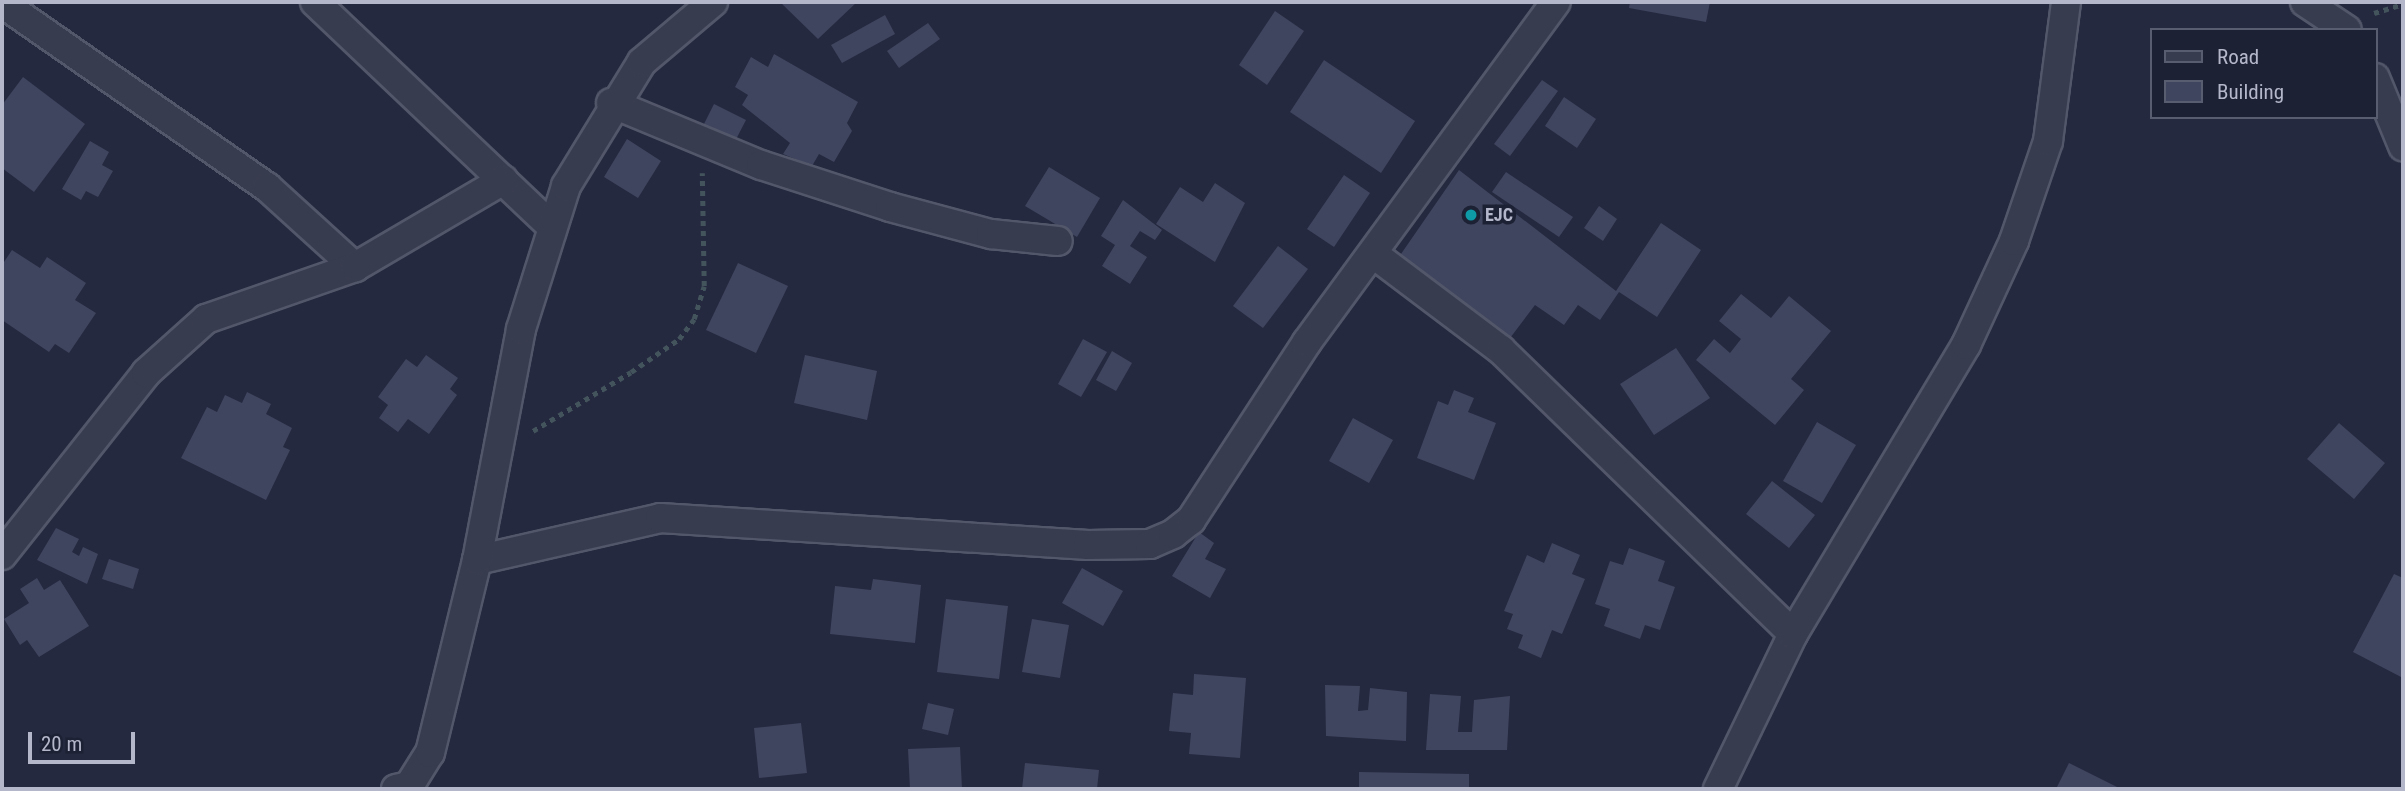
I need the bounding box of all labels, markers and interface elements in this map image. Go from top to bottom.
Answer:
legend [2150,28,2377,119]
text: Road [2217,45,2259,69]
text: Building [2217,80,2284,104]
place label: EJC [1485,204,1513,226]
marker: EJC [1463,207,1479,223]
scale bar [32,718,138,762]
text: 20 m [41,732,82,756]

